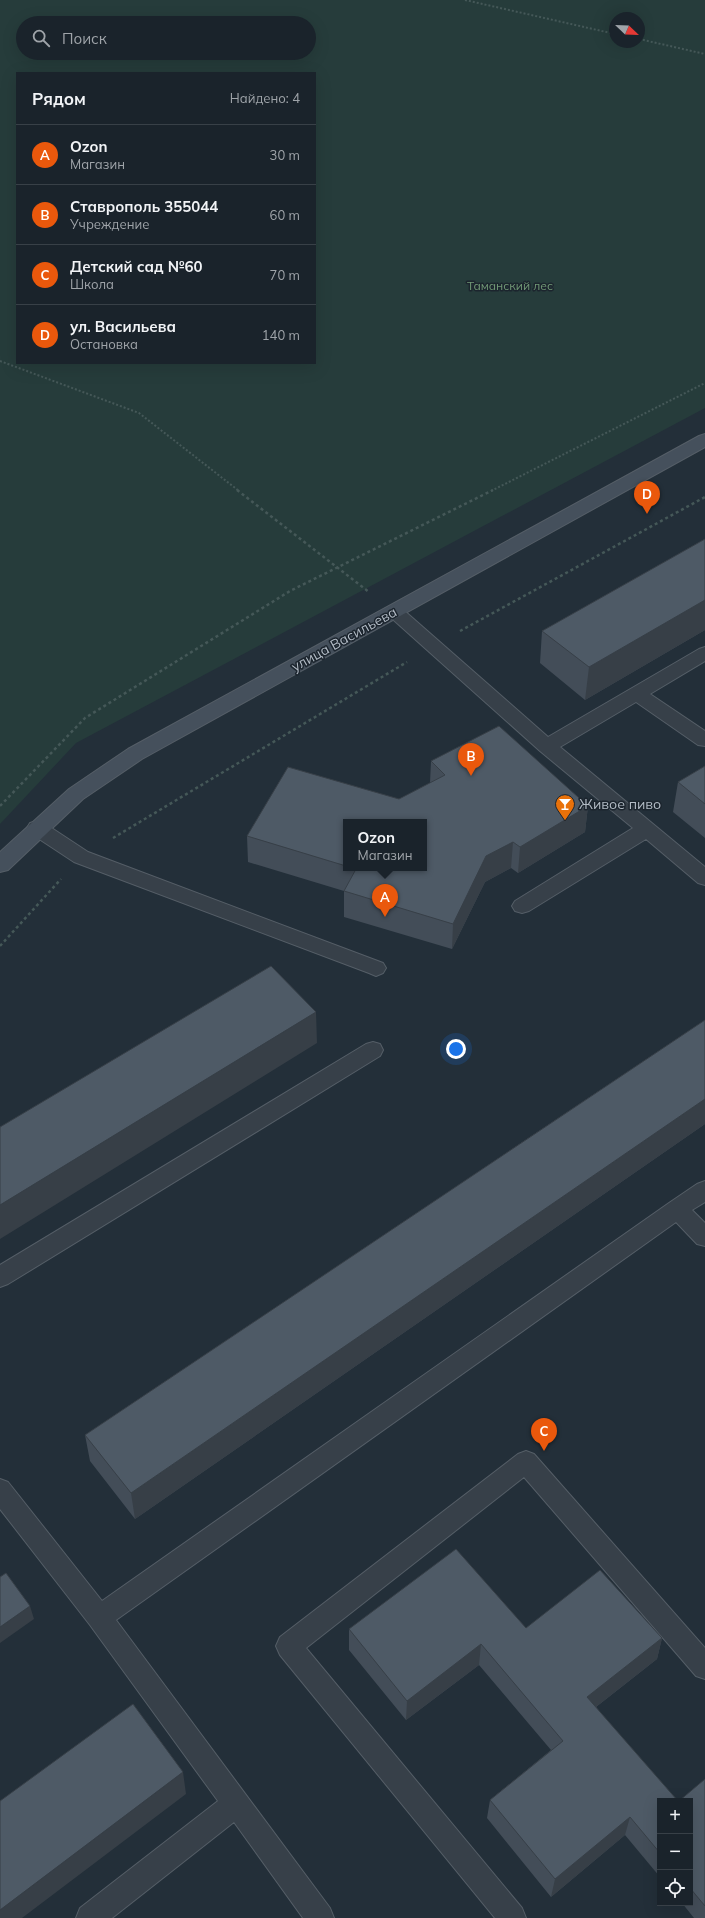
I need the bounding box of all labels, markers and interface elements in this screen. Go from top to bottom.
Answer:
north arrow [609,12,645,48]
search box [16,16,316,60]
icon: search [30,27,52,49]
text: Поиск [62,29,107,48]
text: Рядом [32,88,86,109]
text: Найдено: 4 [230,90,300,106]
text: Ozon [70,137,107,156]
text: A [40,147,50,163]
text: 30 m [270,147,300,163]
text: Магазин [70,156,125,172]
text: Ставрополь 355044 [70,197,218,216]
text: B [41,207,49,223]
text: 60 m [270,207,300,223]
text: Учреждение [70,216,149,232]
text: Детский сад №60 [70,257,202,276]
text: C [41,267,49,283]
text: 70 m [270,267,300,283]
text: Школа [70,276,114,292]
park label: Таманский лес [467,278,553,293]
text: ул. Васильева [70,317,176,336]
text: D [40,327,50,343]
text: 140 m [262,327,300,343]
text: Остановка [70,336,138,352]
pin: D [634,481,660,514]
street label: улица Васильева [288,603,400,675]
pin: B [458,743,484,776]
bar icon: Живое пиво [554,793,576,821]
place label: Живое пиво [579,795,661,813]
popup [343,819,427,871]
text: Ozon [358,828,395,847]
text: Магазин [358,847,412,863]
pin: A [372,884,398,917]
your location [446,1039,466,1059]
pin: C [531,1418,557,1451]
map controls [657,1798,693,1906]
button: + [657,1798,693,1834]
button: − [657,1834,693,1870]
button: locate [657,1870,693,1906]

